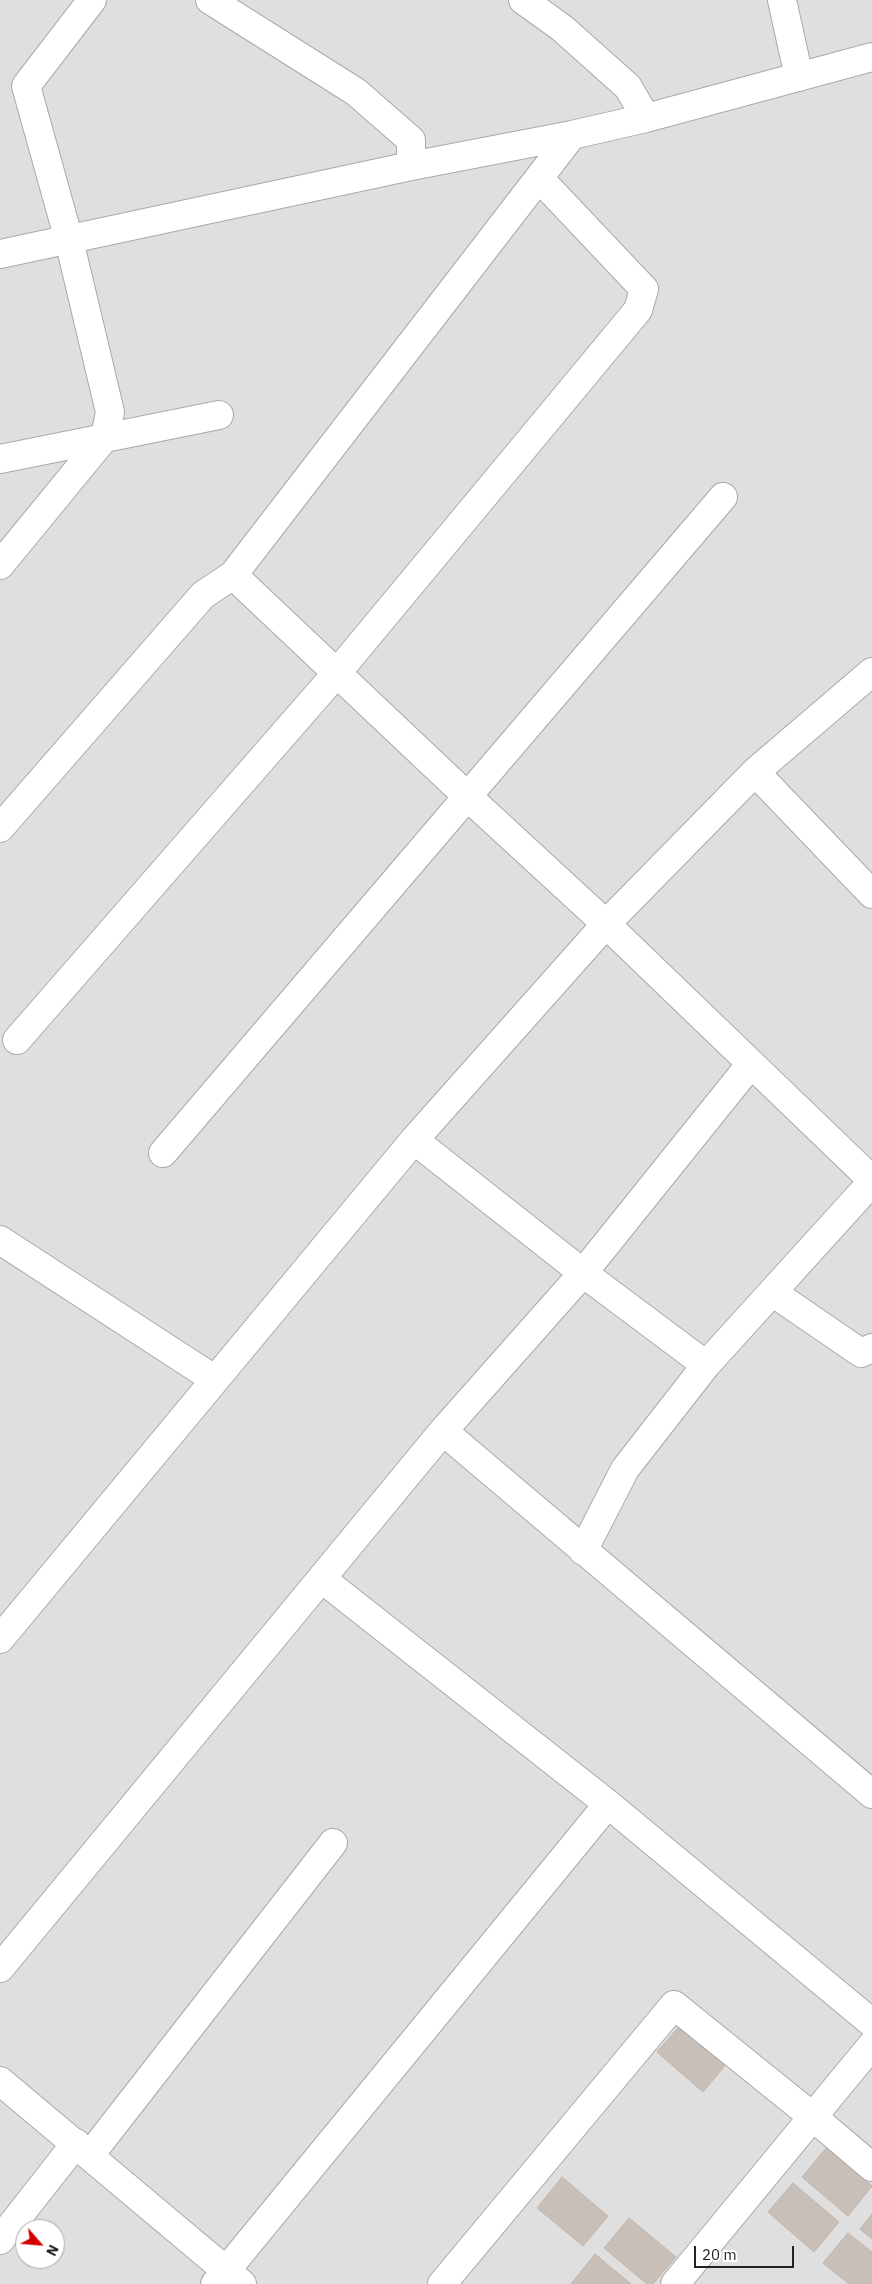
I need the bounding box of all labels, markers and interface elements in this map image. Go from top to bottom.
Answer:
north arrow [15,2219,65,2269]
scale bar [697,2236,797,2268]
text: N [42,2242,63,2259]
text: 20 m [702,2245,737,2264]

